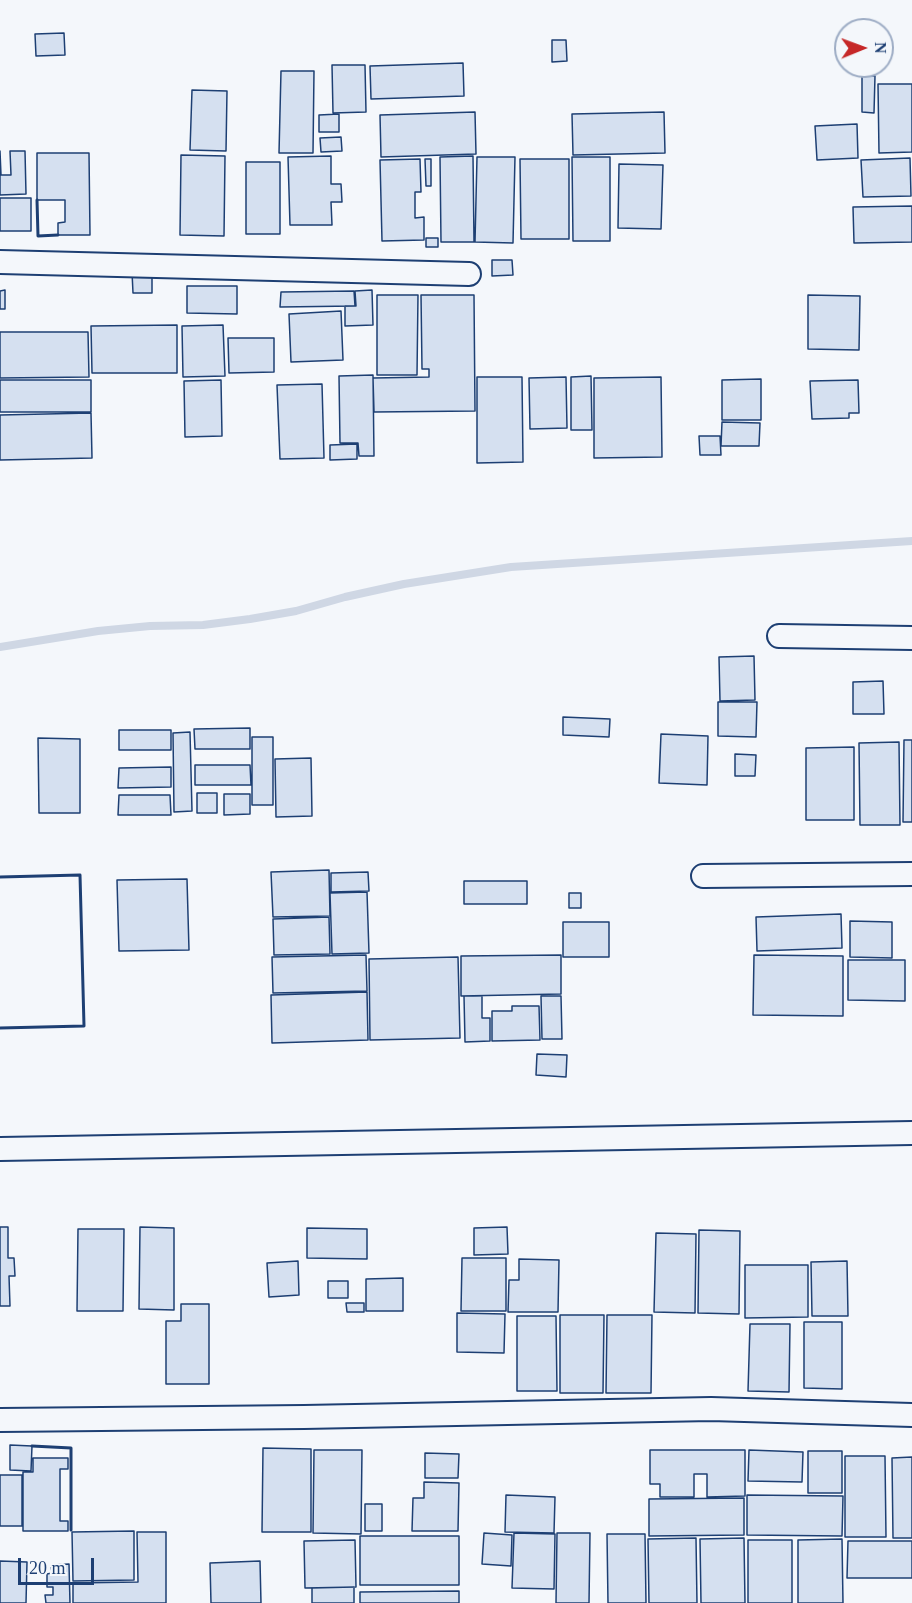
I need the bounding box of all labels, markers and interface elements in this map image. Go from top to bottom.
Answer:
north arrow [834,18,894,78]
text: N [872,42,889,54]
scale bar [21,1546,98,1584]
text: 20 m [29,1558,66,1578]

